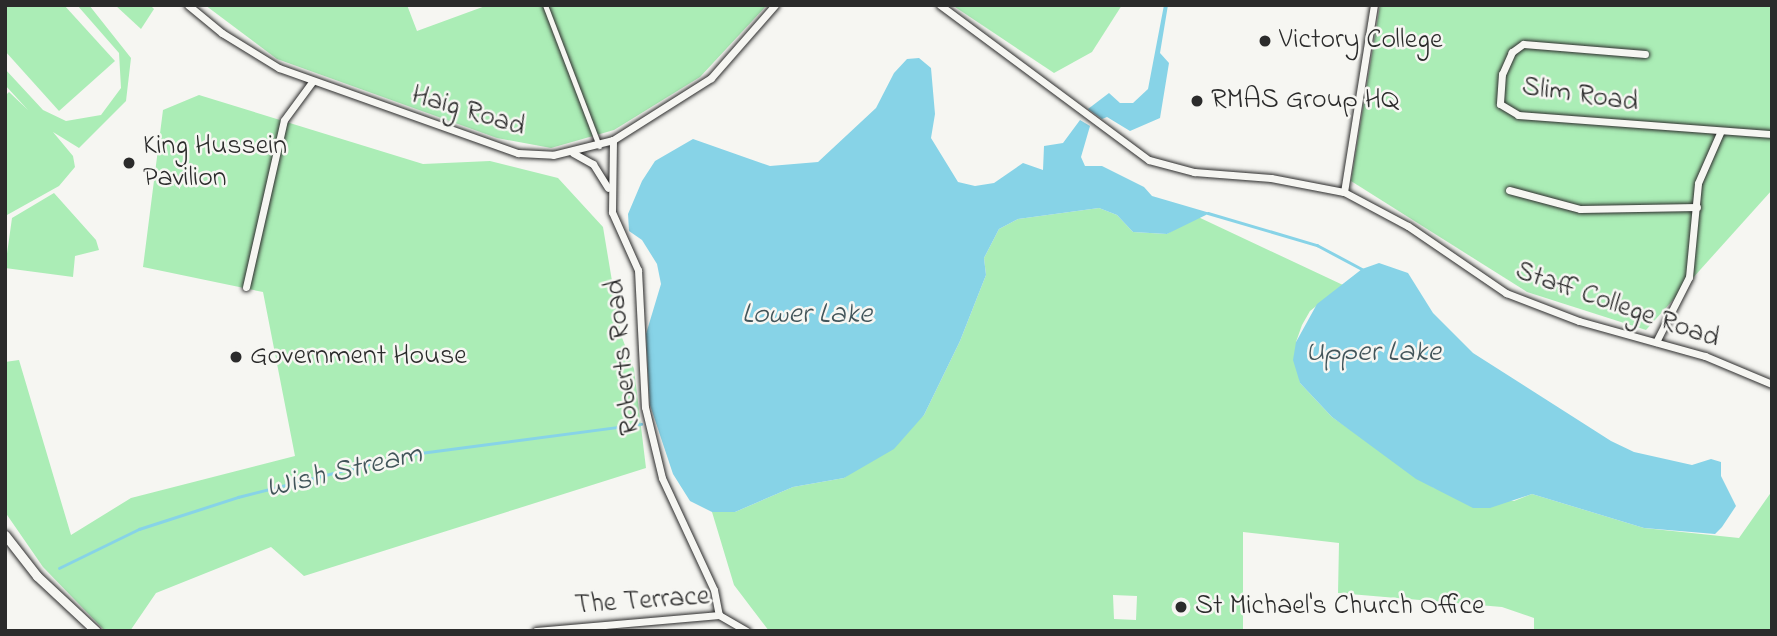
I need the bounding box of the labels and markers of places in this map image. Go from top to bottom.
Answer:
place label: Victory College [1279,24,1442,58]
marker: Victory College [1257,33,1273,49]
place label: RMAS Group HQ [1211,84,1399,118]
marker: RMAS Group HQ [1189,93,1205,109]
place label: King Hussein Pavilion [143,130,287,196]
marker: King Hussein Pavilion [121,155,137,171]
place label: Government House [250,340,467,374]
marker: Government House [228,349,244,365]
place label: St Michael's Church Office [1195,590,1485,624]
marker: St Michael's Church Office [1173,599,1189,615]

